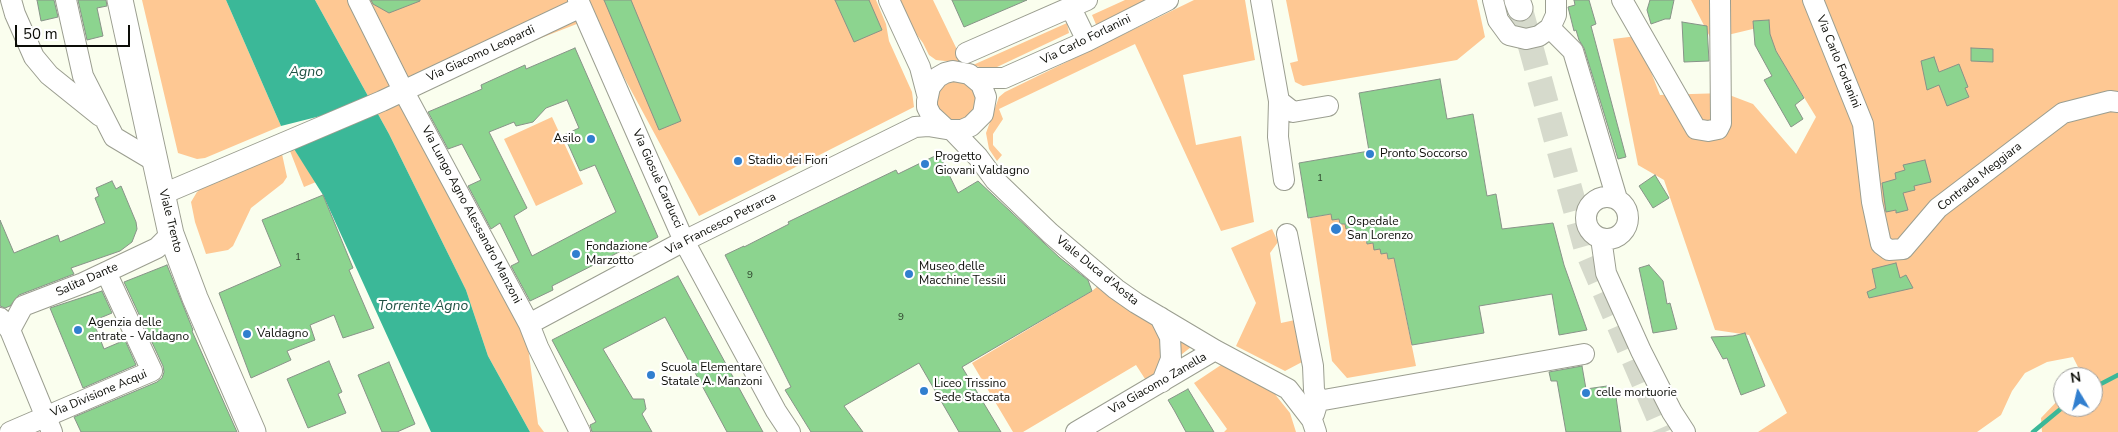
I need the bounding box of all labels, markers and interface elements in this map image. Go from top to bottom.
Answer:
street label: Via Carlo Forlanini [1038,12,1134,68]
street label: Via Carlo Forlanini [1813,14,1863,110]
scale bar [18,15,132,47]
street label: Via Giacomo Leopardi [425,23,537,85]
text: 50 m [23,24,58,44]
water label: Agno [289,65,323,81]
street label: Via Lungo Agno Alessandro Manzoni [418,124,524,306]
street label: Via Giosuè Carducci [629,127,685,231]
place label: Asilo [554,132,581,146]
marker: Asilo [585,133,597,145]
street label: Contrada Meggiara [1935,140,2025,214]
place label: Pronto Soccorso [1380,147,1467,161]
marker: Pronto Soccorso [1364,148,1376,160]
place label: Progetto Giovani Valdagno [935,150,1029,178]
place label: Stadio dei Fiori [748,154,828,168]
marker: Stadio dei Fiori [732,155,744,167]
marker: Progetto Giovani Valdagno [919,158,931,170]
house number: 1 [1317,173,1323,185]
street label: Viale Trento [155,188,185,254]
street label: Via Francesco Petrarca [663,190,779,258]
place label: Ospedale San Lorenzo [1347,215,1413,243]
marker: Ospedale San Lorenzo [1329,222,1343,236]
street label: Viale Duca d'Aosta [1053,233,1141,309]
place label: Fondazione Marzotto [586,240,647,268]
marker: Fondazione Marzotto [570,248,582,260]
house number: 1 [295,252,301,264]
street label: Salita Dante [54,260,120,300]
place label: Museo delle Macchine Tessili [919,260,1006,288]
marker: Museo delle Macchine Tessili [903,268,915,280]
house number: 9 [747,270,753,282]
water label: Torrente Agno [378,299,468,315]
house number: 9 [898,312,904,324]
place label: Agenzia delle entrate - Valdagno [88,316,189,344]
marker: Agenzia delle entrate - Valdagno [72,324,84,336]
place label: Valdagno [257,327,308,341]
marker: Valdagno [241,328,253,340]
street label: Via Giacomo Zanella [1107,350,1209,418]
place label: Scuola Elementare Statale A. Manzoni [661,361,762,389]
street label: Via Divisione Acqui [49,367,149,421]
north arrow [2053,367,2103,417]
text: N [2069,367,2082,388]
marker: Scuola Elementare Statale A. Manzoni [645,369,657,381]
place label: Liceo Trissino Sede Staccata [934,377,1010,405]
marker: Liceo Trissino Sede Staccata [918,385,930,397]
place label: celle mortuorie [1596,386,1677,400]
marker: celle mortuorie [1580,387,1592,399]

